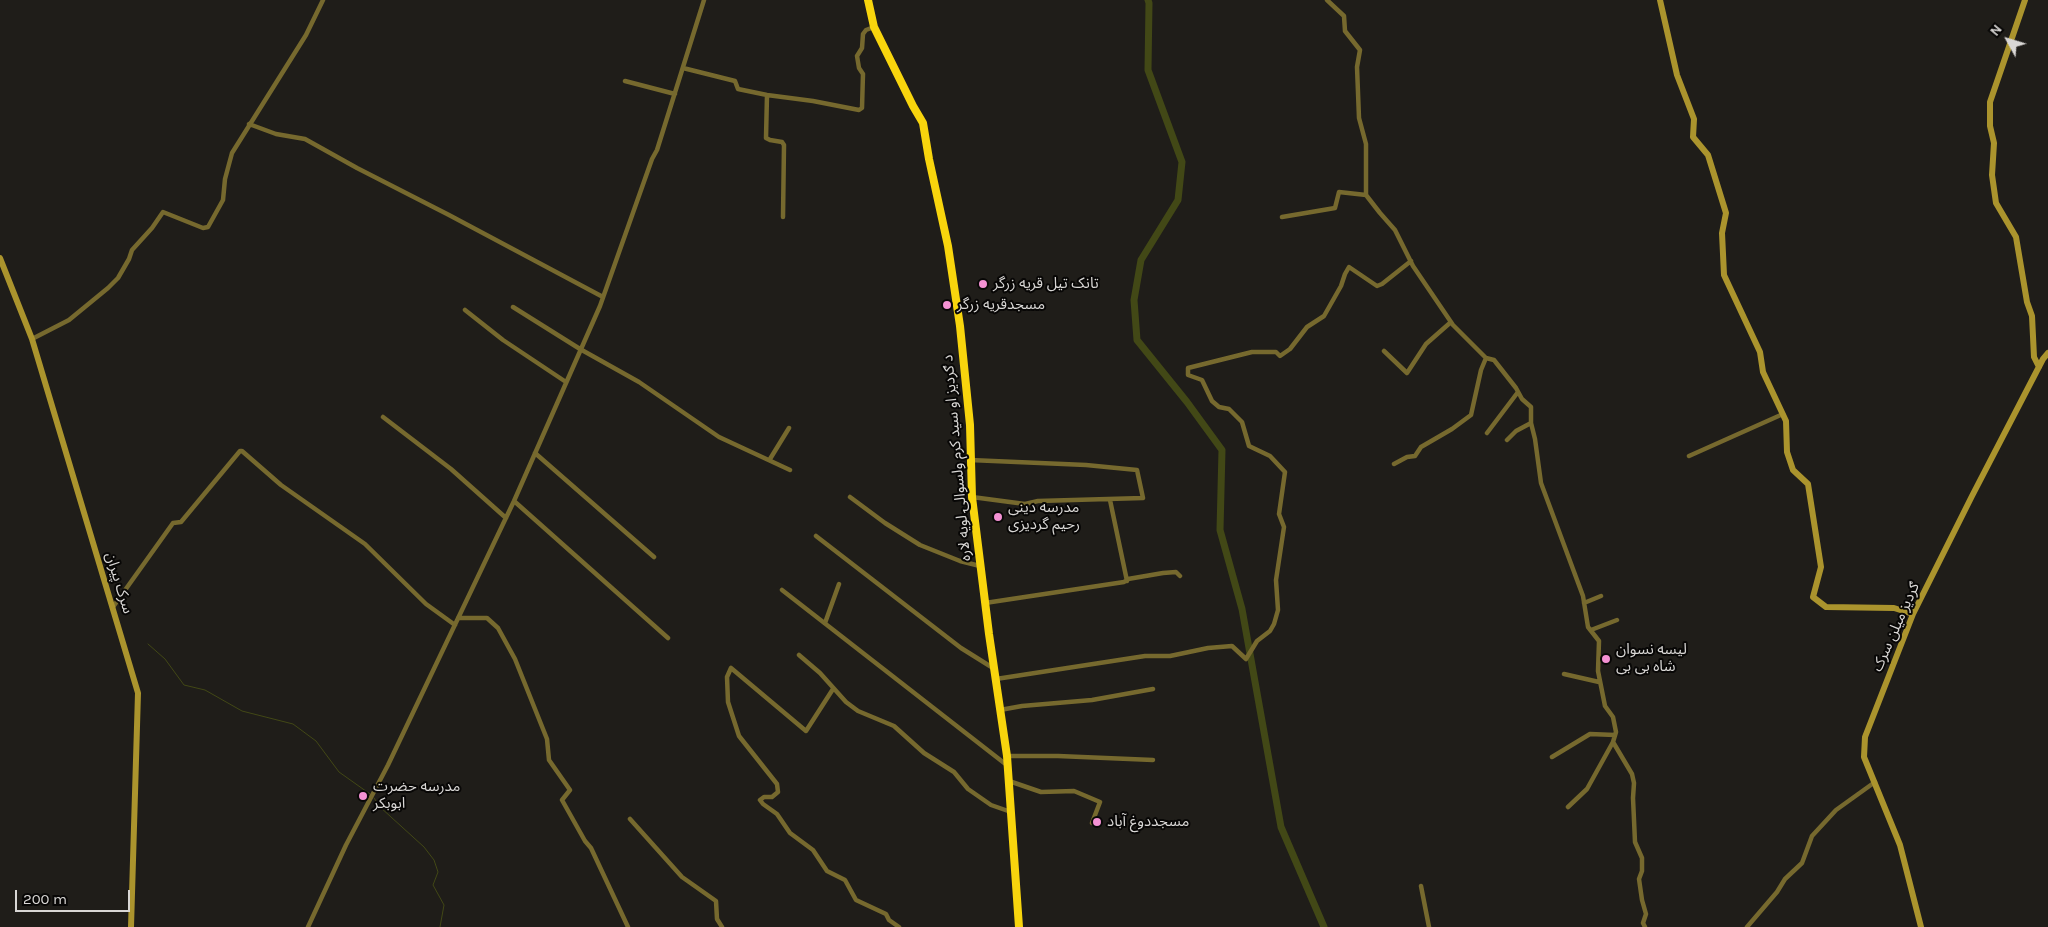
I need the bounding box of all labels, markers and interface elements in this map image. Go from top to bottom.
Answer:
north arrow [1983,15,2033,65]
text: N [1986,21,2006,40]
place label: تانک تیل قریه زرگر [993,275,1099,293]
marker: تانک تیل قریه زرگر [977,278,989,290]
place label: مسجدقریه زرگر [957,296,1045,314]
marker: مسجدقریه زرگر [941,299,953,311]
street label: د ګردیز او سید کرم ولسوالۍ لویه لاره [939,354,975,562]
place label: مدرسه دینی رحیم گردیزی [1008,499,1080,534]
marker: مدرسه دینی رحیم گردیزی [992,511,1004,523]
street label: سرک پیران [101,550,137,616]
street label: ګردیز میلن سرک [1868,580,1924,674]
place label: لیسه نسوان شاه بی بی [1616,641,1687,676]
marker: لیسه نسوان شاه بی بی [1600,653,1612,665]
place label: مدرسه حضرت ابوبکر [373,778,460,813]
marker: مدرسه حضرت ابوبکر [357,790,369,802]
place label: مسجددوغ آباد [1107,813,1189,831]
marker: مسجددوغ آباد [1091,816,1103,828]
scale bar [18,880,132,912]
text: 200 m [23,890,67,908]

